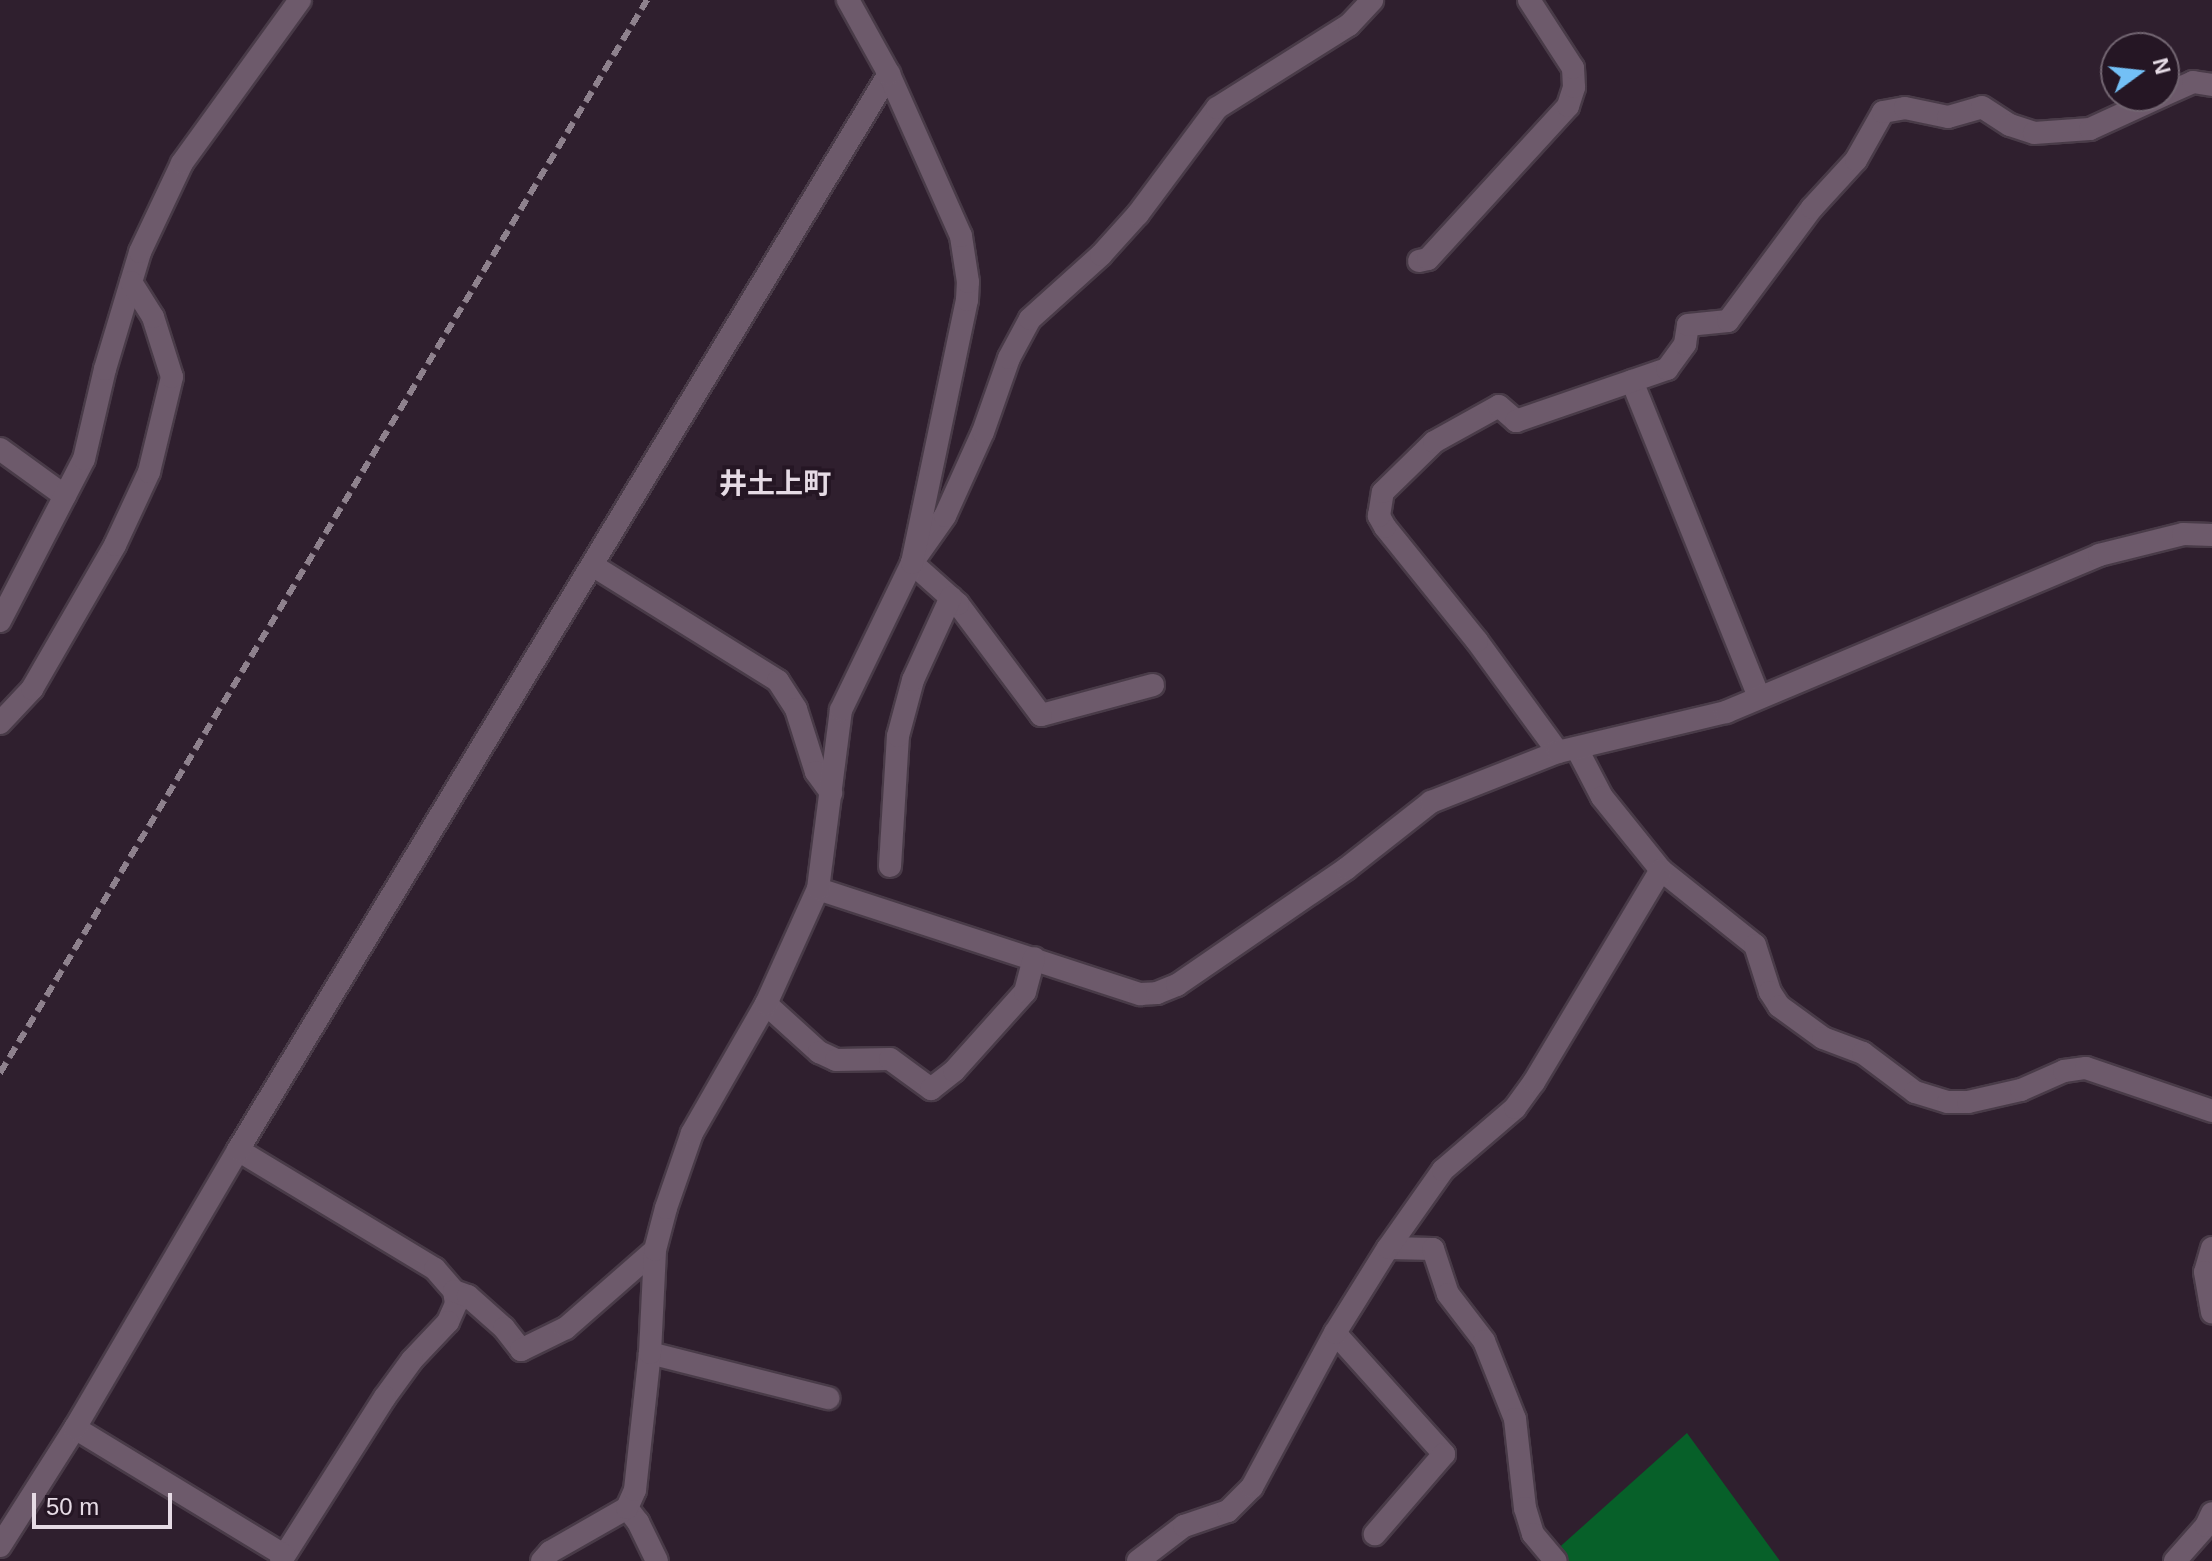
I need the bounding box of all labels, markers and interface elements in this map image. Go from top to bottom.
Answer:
north arrow [2100,32,2180,112]
text: N [2148,55,2176,77]
district label: 井土上町 [719,467,831,501]
scale bar [36,1477,176,1527]
text: 50 m [46,1493,99,1520]

